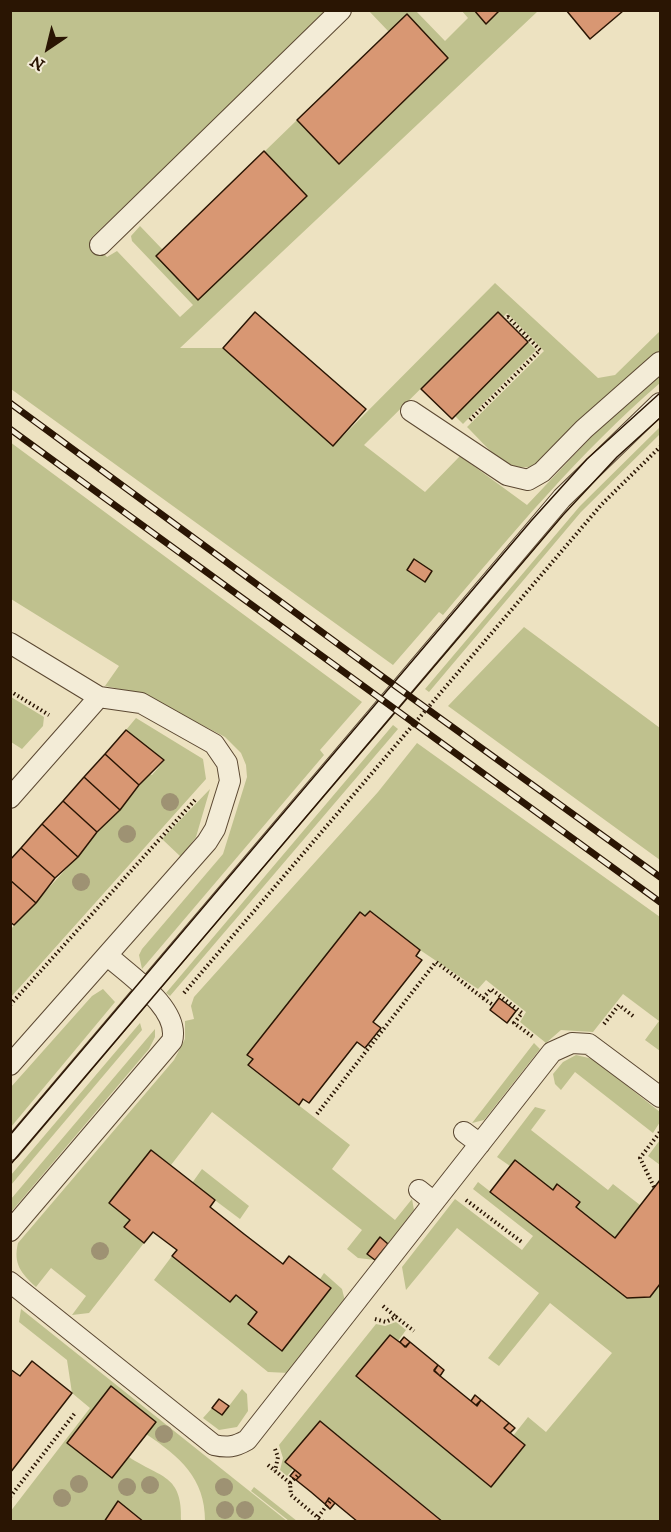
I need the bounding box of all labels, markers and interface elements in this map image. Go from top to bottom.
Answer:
north arrow [18,18,78,78]
text: N [27,51,49,75]

